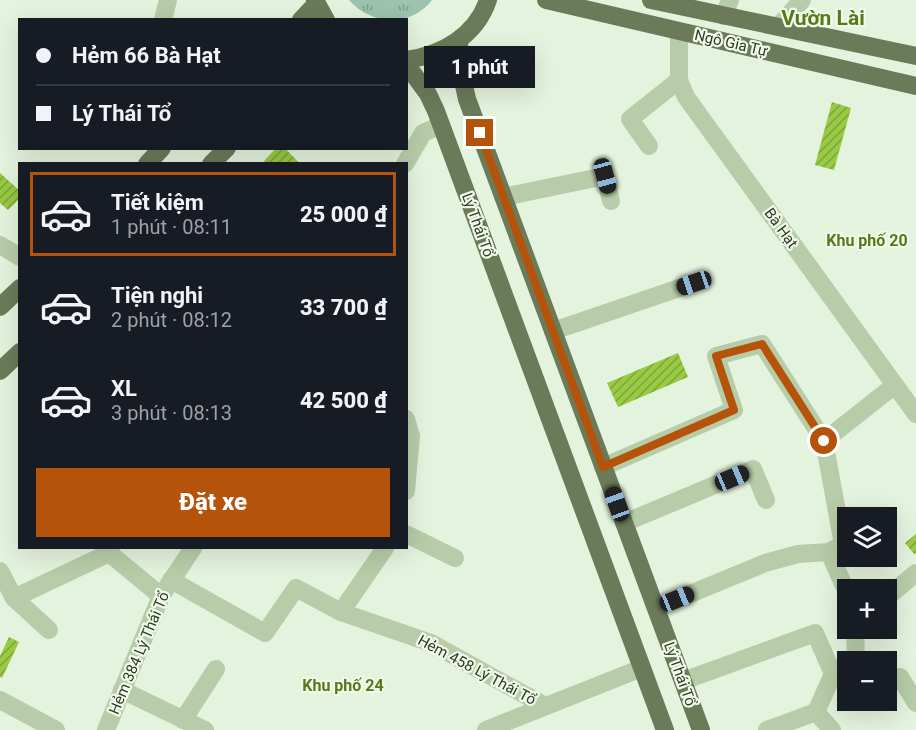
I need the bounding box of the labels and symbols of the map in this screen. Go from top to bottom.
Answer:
district label: Vườn Lài [781,6,865,30]
street label: Ngô Gia Tự [693,26,770,60]
callout: 1 phút [424,46,536,88]
route end [466,119,493,146]
car [592,156,618,196]
street label: Lý Thái Tổ [458,191,498,260]
street label: Bà Hạt [760,205,802,252]
district label: Khu phố 20 [826,231,908,250]
car [674,269,714,297]
route start [810,427,837,454]
car [712,463,752,493]
car [602,484,632,524]
car [657,584,697,614]
street label: Hẻm 384 Lý Thái Tổ [105,589,173,717]
street label: Hẻm 458 Lý Thái Tổ [415,631,540,709]
street label: Lý Thái Tổ [660,640,700,709]
district label: Khu phố 24 [302,676,384,695]

